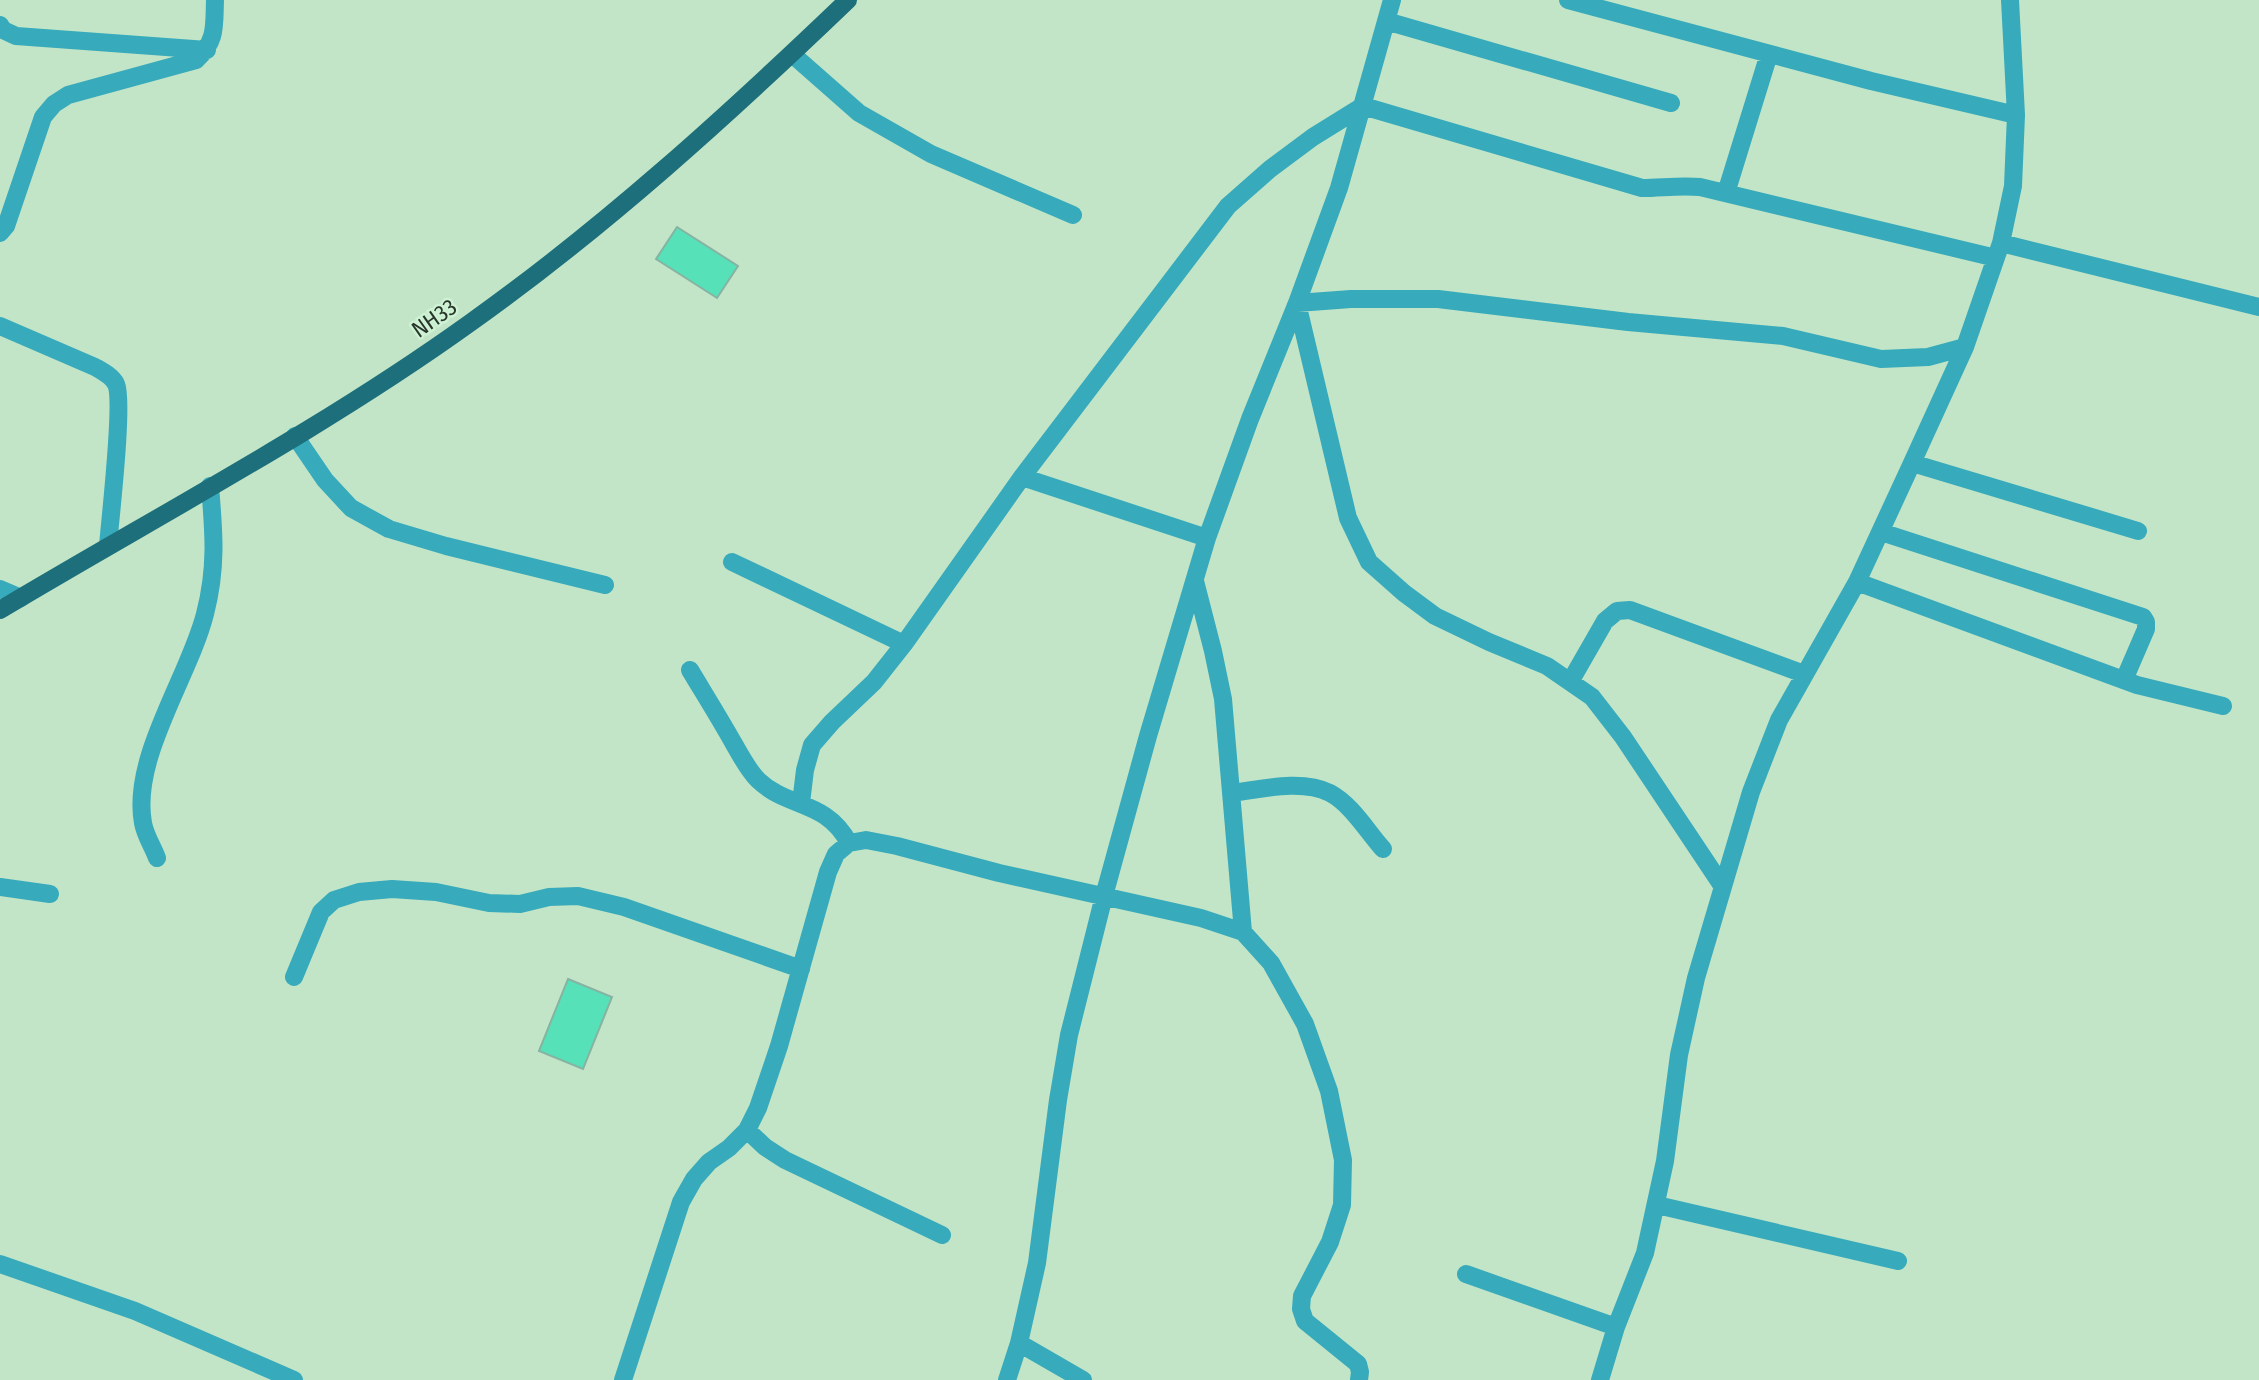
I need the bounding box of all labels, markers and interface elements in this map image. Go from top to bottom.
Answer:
street label: NH33 [406,293,462,343]

